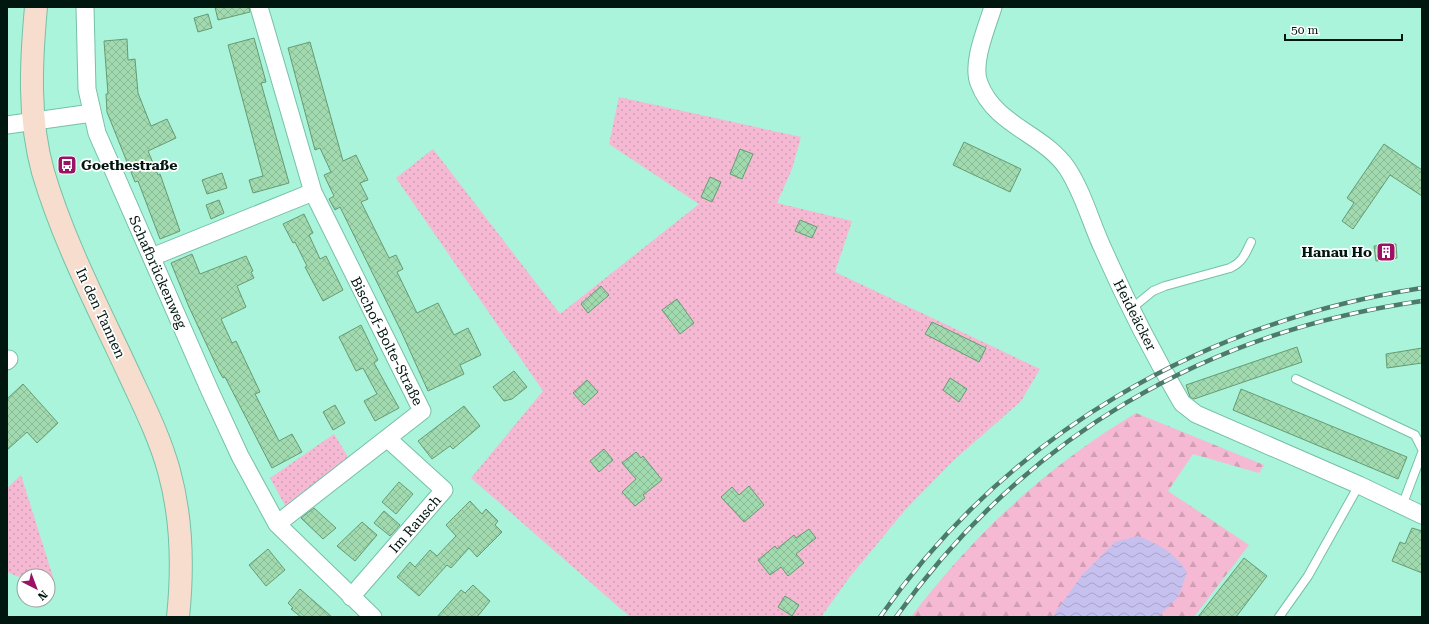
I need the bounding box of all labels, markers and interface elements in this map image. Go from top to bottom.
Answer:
scale bar [1285,16,1402,42]
text: 50 m [1291,23,1318,37]
bus stop icon: Goethestraße [56,154,78,176]
place label: Goethestraße [81,157,177,173]
street label: Schafbrückenweg [126,213,190,331]
building icon: Hanau Ho [1375,241,1397,263]
place label: Hanau Ho [1301,244,1372,260]
street label: In den Tannen [73,265,129,361]
street label: Bischof-Bolte-Straße [348,274,427,408]
street label: Heideäcker [1110,277,1160,353]
street label: Im Rausch [386,492,444,556]
north arrow [16,568,56,608]
text: N [34,587,50,603]

